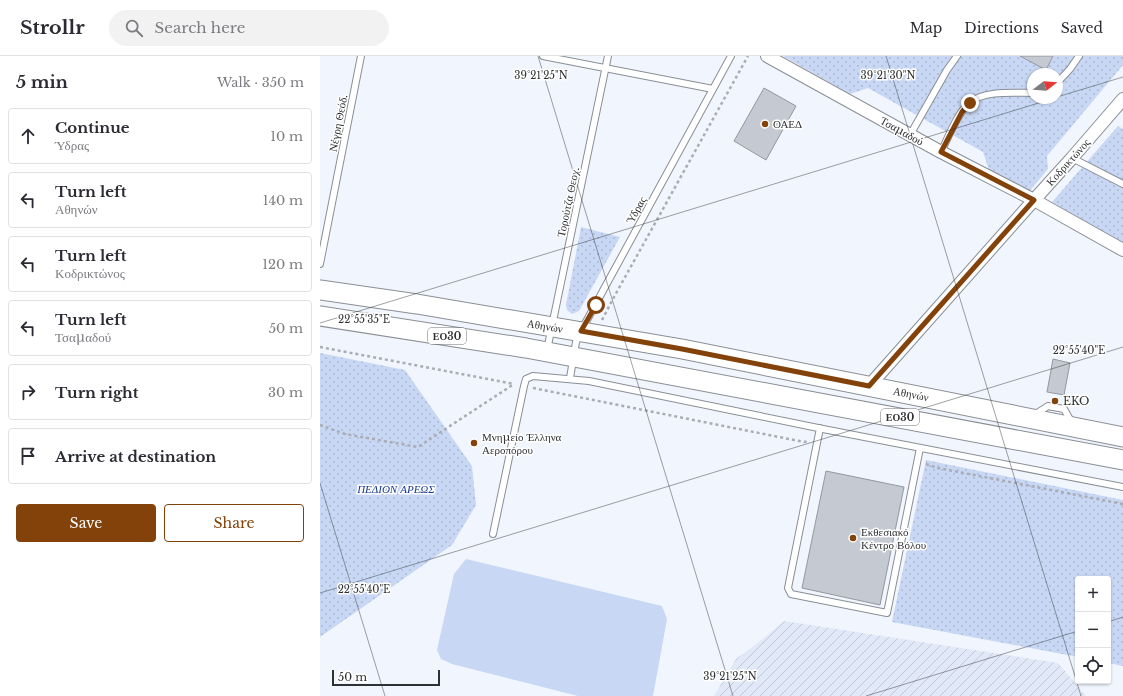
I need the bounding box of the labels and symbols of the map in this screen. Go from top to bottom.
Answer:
north arrow [1027,68,1063,104]
text: 39°21'25"N [514,69,568,82]
text: 39°21'30"N [861,69,915,82]
street label: Νέγρη Θεόδ. [326,93,350,153]
route end [961,94,979,112]
street label: Τσαμαδού [878,113,927,149]
place label: ΟΑΕΔ [773,117,802,131]
marker: ΟΑΕΔ [760,119,770,129]
street label: Κοδρικτώνος [1043,135,1093,189]
street label: Τορούτζα Θεοχ. [554,166,582,238]
street label: Ύδρας [622,193,649,227]
route start [587,296,605,314]
text: 22°55'35"E [338,313,390,326]
street label: Αθηνών [526,316,564,336]
road number: ΕΟ30 [428,328,466,344]
text: 22°55'40"E [1053,344,1105,357]
street label: Αθηνών [892,384,930,404]
place label: EKO [1063,394,1090,408]
marker: EKO [1050,396,1060,406]
road number: ΕΟ30 [881,409,919,425]
place label: Μνημείο Έλληνα Αεροπόρου [482,430,562,457]
marker: Μνημείο Έλληνα Αεροπόρου [469,438,479,448]
park label: ΠΕΔΙΟΝ ΑΡΕΩΣ [356,482,435,496]
place label: Εκθεσιακό Κέντρο Βόλου [861,525,927,552]
marker: Εκθεσιακό Κέντρο Βόλου [848,533,858,543]
text: 22°55'40"E [338,583,390,596]
scale bar [332,668,440,687]
text: 39°21'25"N [703,670,757,683]

